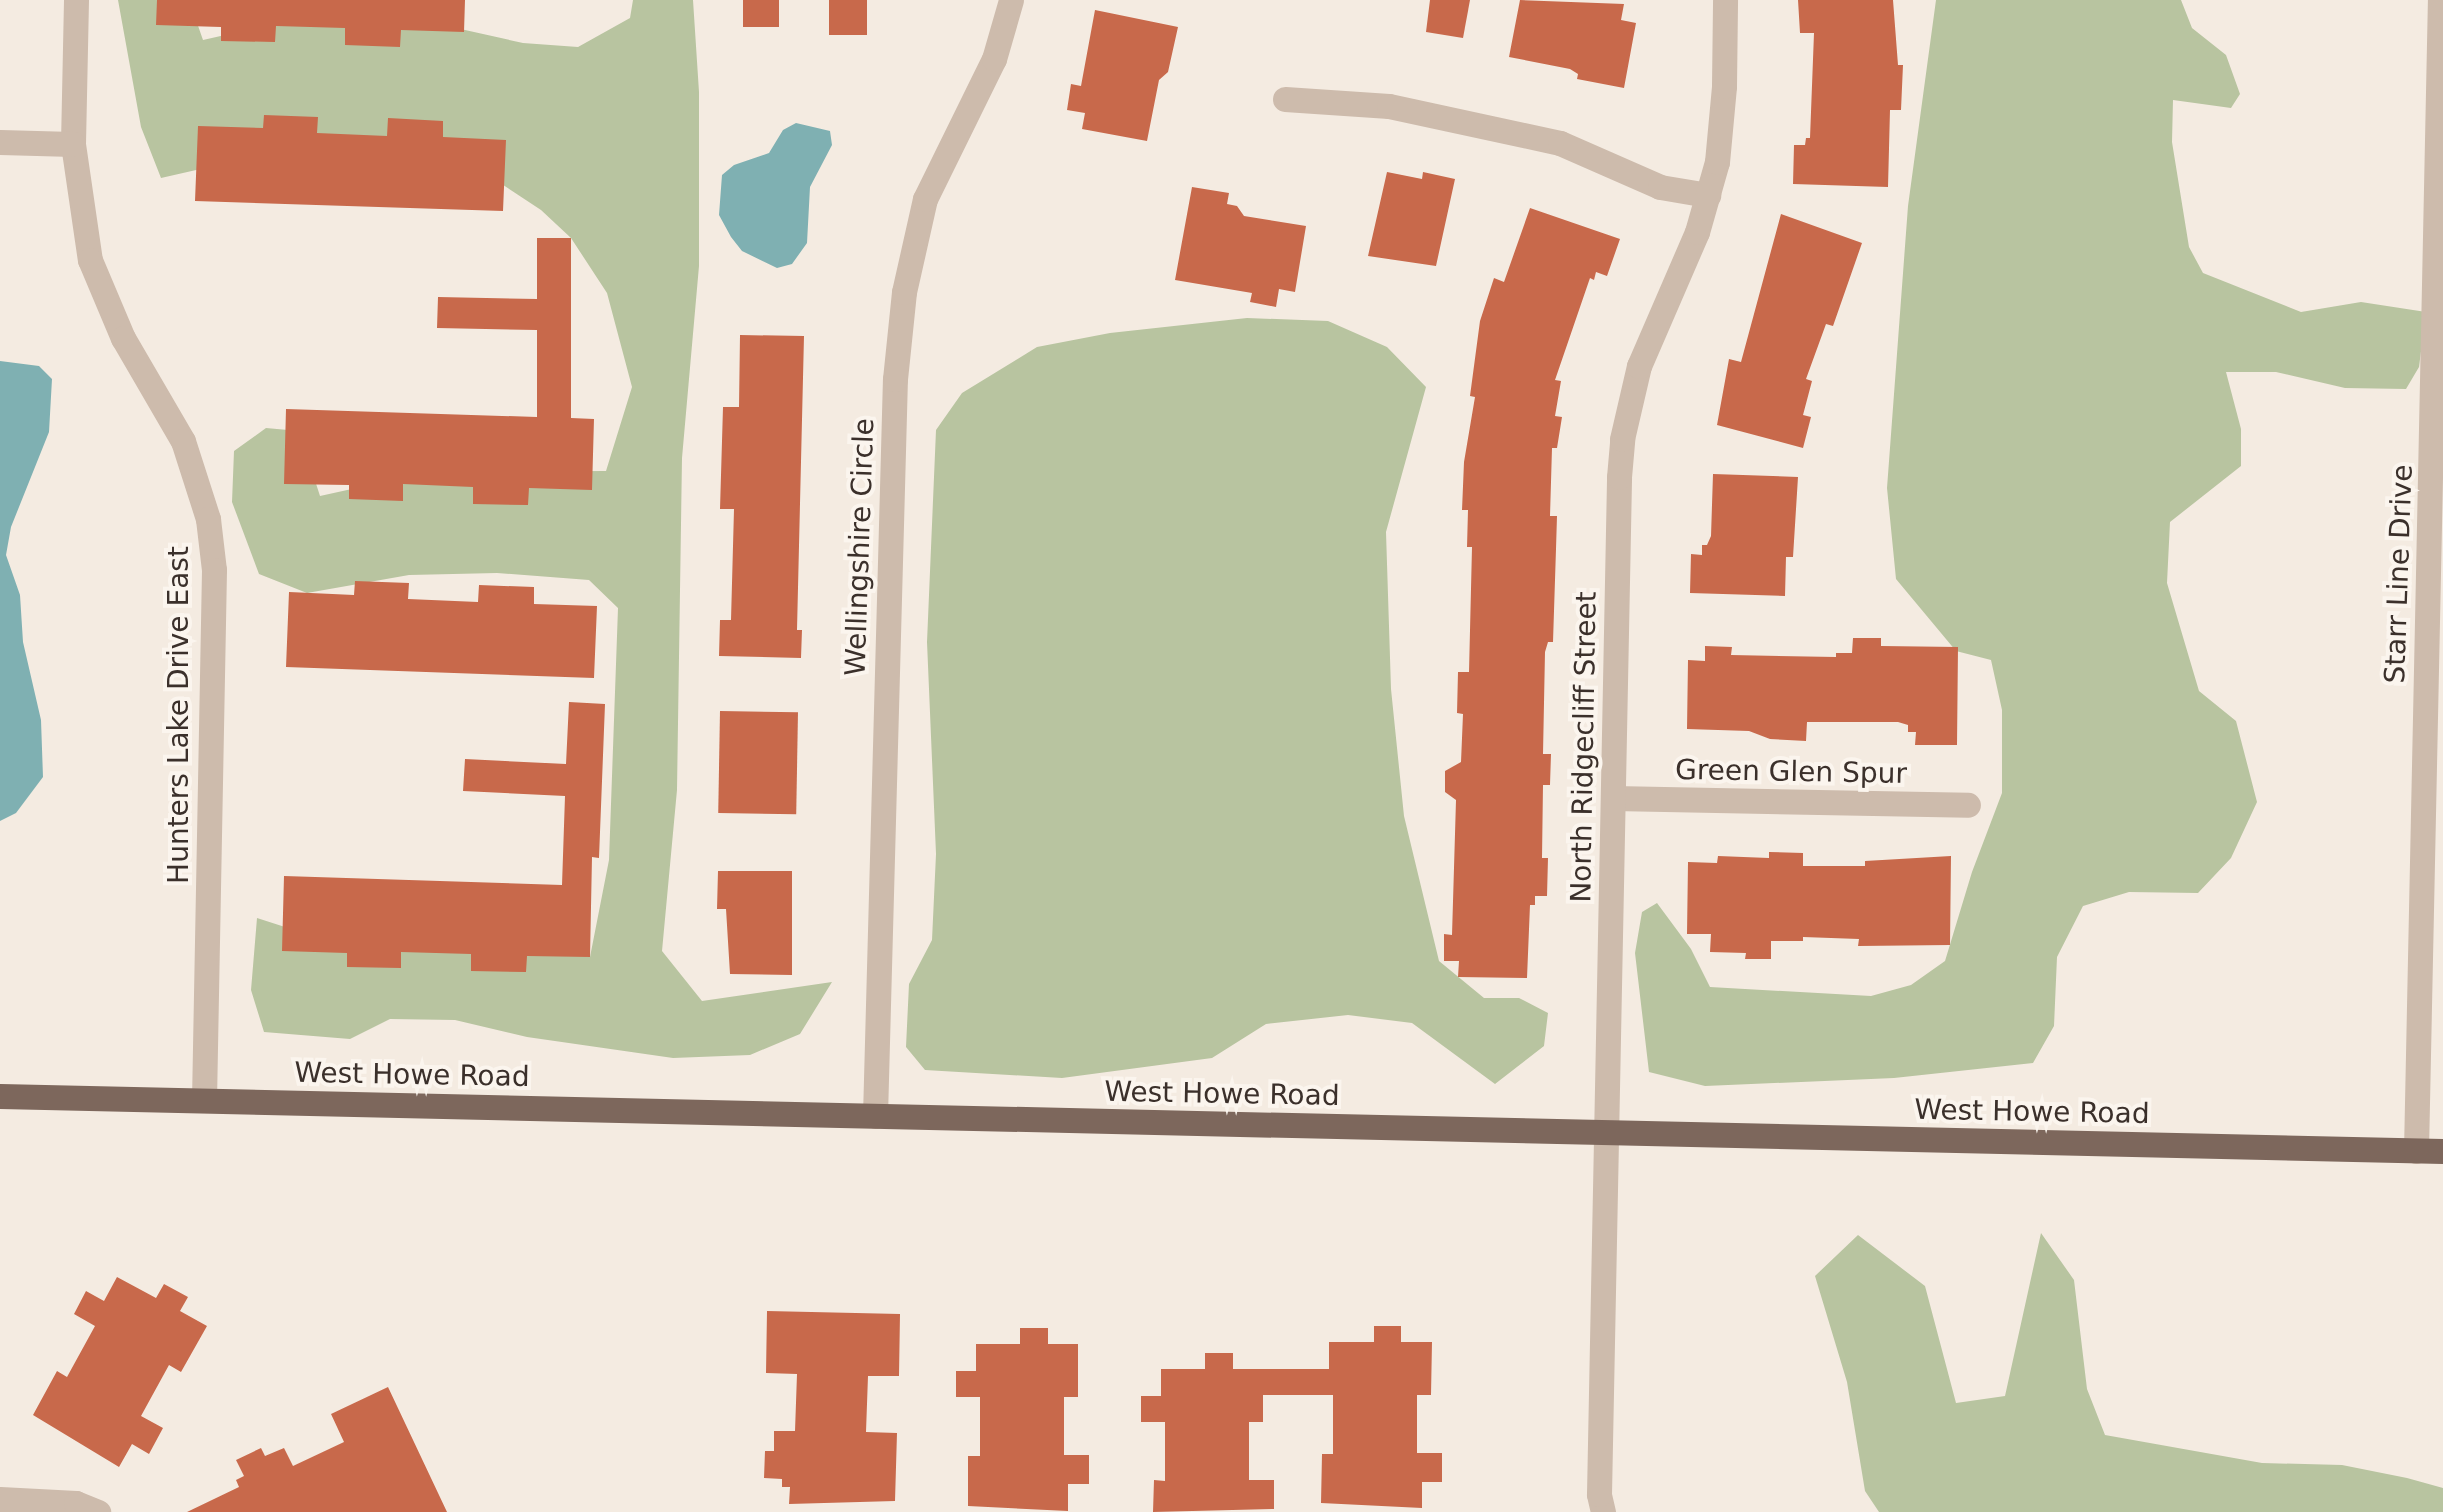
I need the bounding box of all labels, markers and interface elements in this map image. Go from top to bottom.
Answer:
street label: Wellingshire Circle [839,418,881,676]
street label: Starr Line Drive [2378,464,2420,684]
street label: Hunters Lake Drive East [162,546,196,884]
street label: North Ridgecliff Street [1564,591,1604,903]
street label: Green Glen Spur [1675,753,1907,791]
street label: West Howe Road [294,1056,530,1094]
street label: West Howe Road [1104,1075,1340,1113]
street label: West Howe Road [1914,1093,2150,1131]

